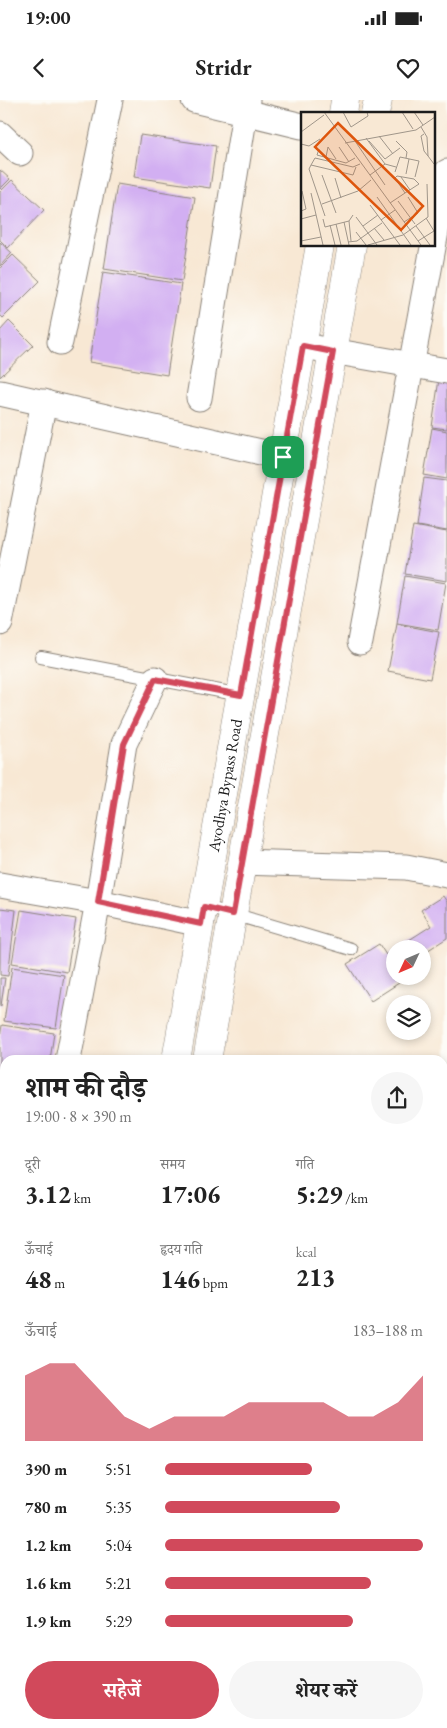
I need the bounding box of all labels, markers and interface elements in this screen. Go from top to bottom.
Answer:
text: 19:00 [25,5,71,30]
text: Stridr [196,53,252,82]
icon: back [25,54,53,82]
icon: heart [394,54,422,82]
inset map [301,112,434,246]
pin [262,436,304,478]
icon: arrive [269,443,297,471]
street label: Ayodhya Bypass Road [202,716,247,854]
north arrow [386,940,431,985]
map controls [386,940,431,1040]
button: layers [386,995,431,1040]
text: शाम की दौड़ [25,1069,146,1105]
button: share [371,1072,423,1124]
text: 19:00 · 8 × 390 m [25,1106,132,1127]
text: दूरी [25,1155,40,1173]
text: समय [160,1155,185,1173]
text: गति [296,1155,314,1173]
text: 3.12 [25,1178,71,1210]
text: 17:06 [160,1178,220,1210]
text: 5:29 [296,1178,342,1210]
text: km [71,1189,91,1207]
text: /km [342,1189,368,1207]
text: ऊँचाई [25,1240,53,1258]
text: हृदय गति [160,1240,202,1258]
text: kcal [296,1243,317,1261]
text: 213 [296,1261,335,1293]
text: 48 [25,1263,51,1295]
text: 146 [160,1263,200,1295]
text: m [51,1274,65,1292]
text: bpm [200,1274,228,1292]
text: ऊँचाई [25,1320,57,1341]
text: 183–188 m [352,1320,423,1341]
text: 390 m [25,1459,67,1480]
text: 5:51 [105,1459,132,1480]
text: 780 m [25,1497,67,1518]
text: 5:35 [105,1497,132,1518]
text: 1.2 km [25,1535,71,1556]
text: 5:04 [105,1535,132,1556]
text: 1.6 km [25,1573,71,1594]
text: 5:21 [105,1573,132,1594]
text: 1.9 km [25,1611,71,1632]
text: 5:29 [105,1611,132,1632]
button: सहेजें [25,1661,219,1719]
button: शेयर करें [229,1661,423,1719]

